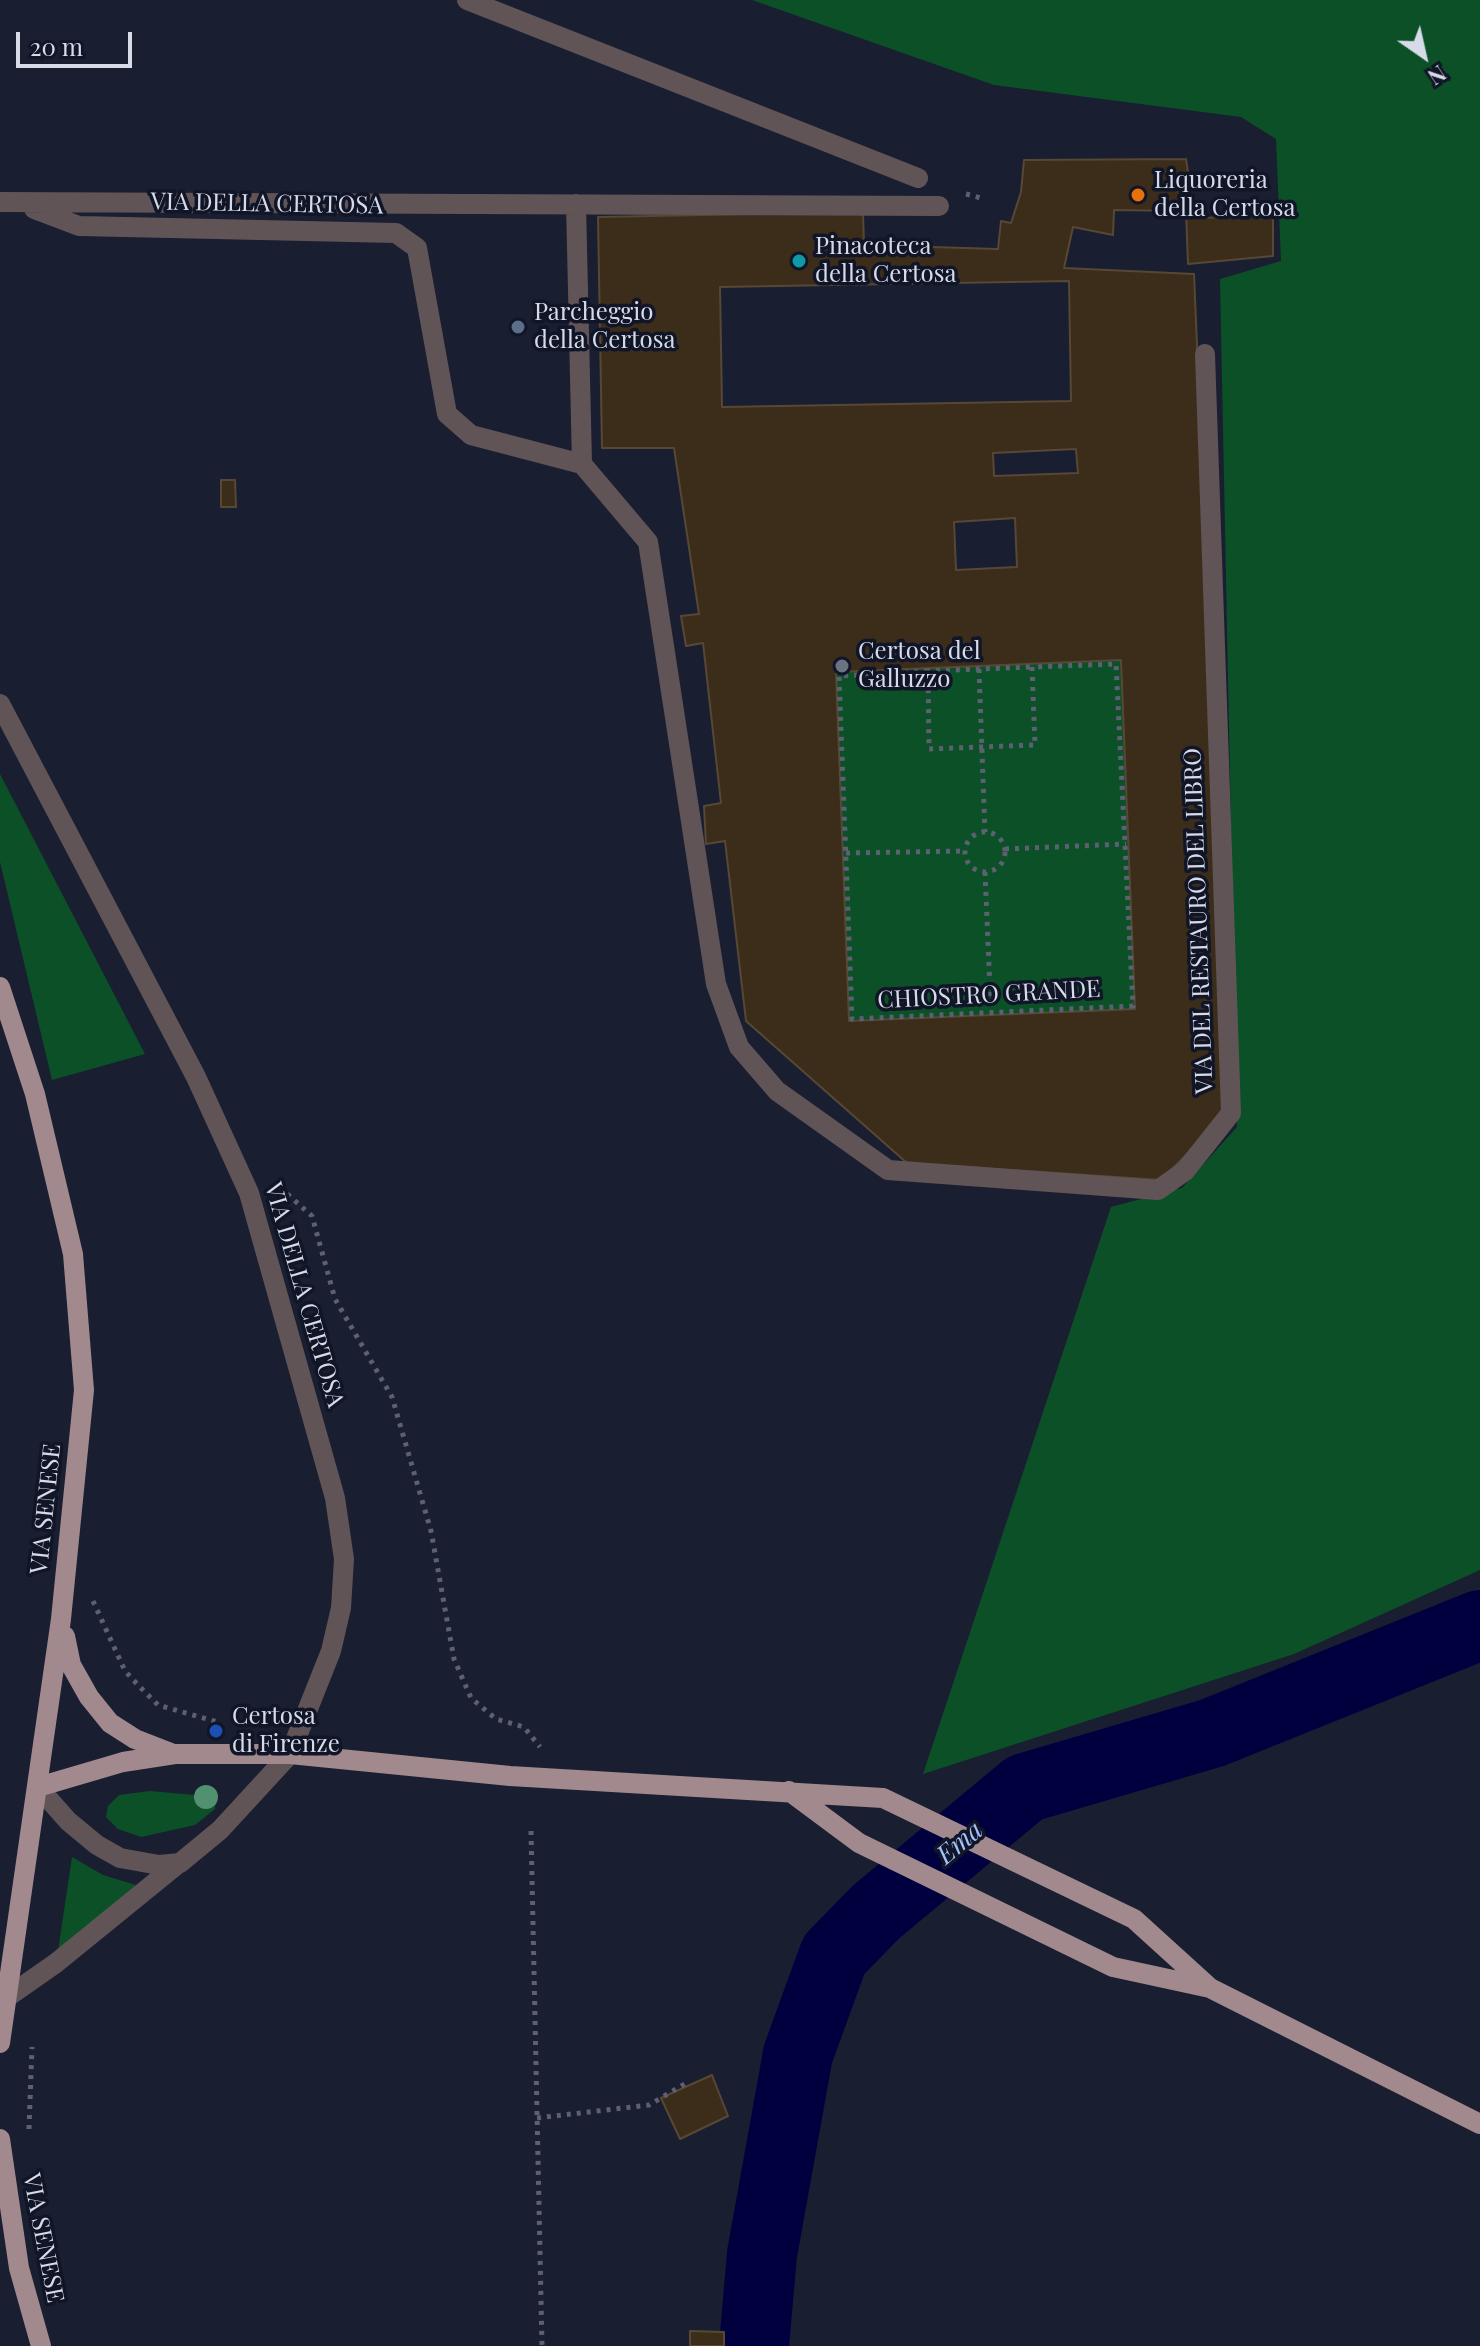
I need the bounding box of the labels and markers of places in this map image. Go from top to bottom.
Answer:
place label: Liquoreria della Certosa [1154,167,1295,223]
marker: Liquoreria della Certosa [1129,186,1147,204]
place label: Pinacoteca della Certosa [815,233,956,289]
marker: Pinacoteca della Certosa [790,252,808,270]
place label: Parcheggio della Certosa [534,299,675,355]
marker: Parcheggio della Certosa [509,318,527,336]
place label: Certosa del Galluzzo [858,638,981,694]
marker: Certosa del Galluzzo [833,657,851,675]
place label: Certosa di Firenze [232,1703,340,1759]
marker: Certosa di Firenze [207,1722,225,1740]

